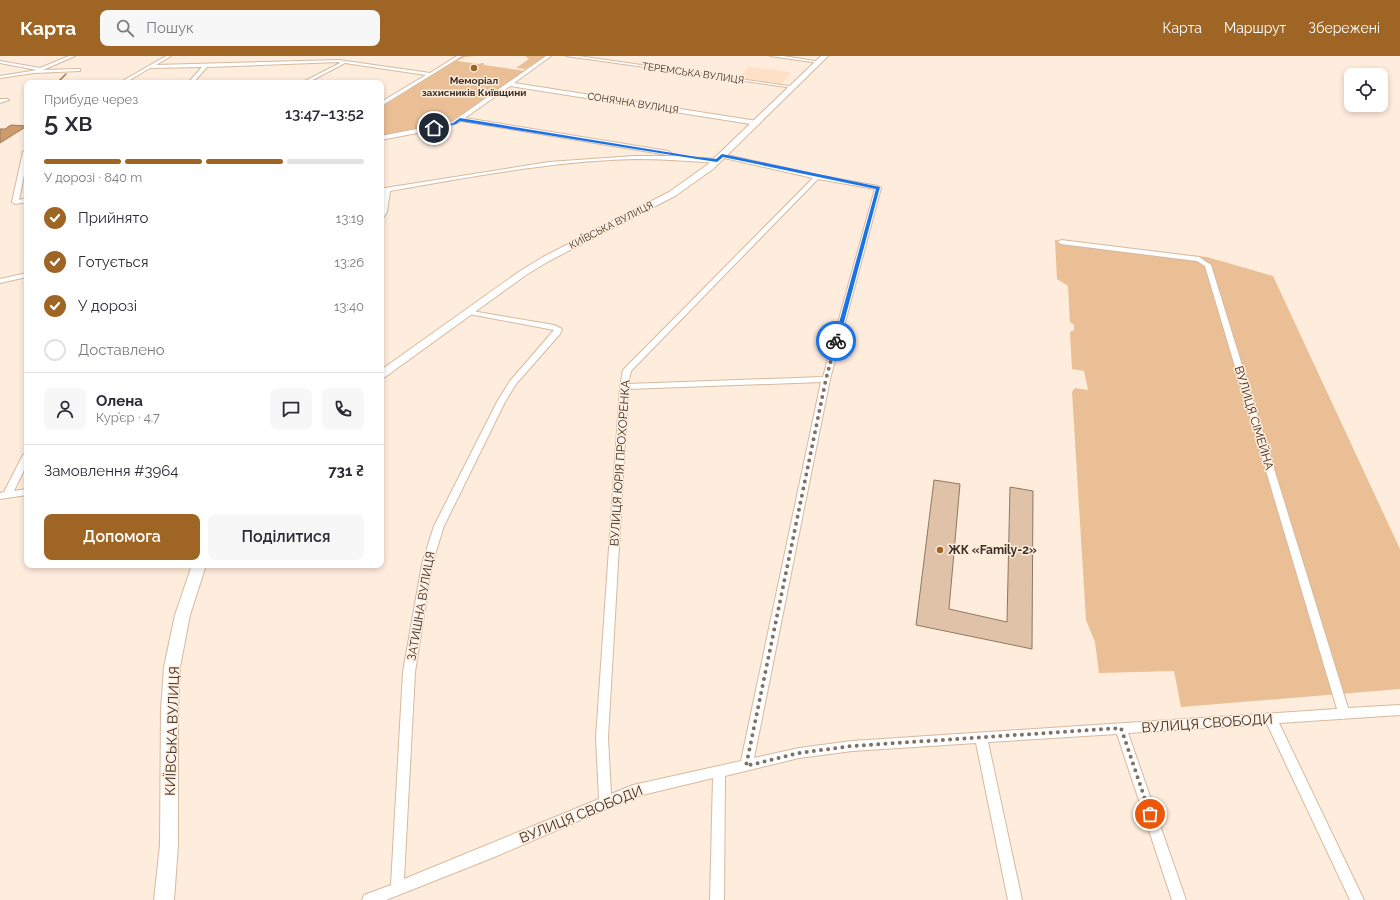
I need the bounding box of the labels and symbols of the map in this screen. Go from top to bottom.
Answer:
street label: ТЕРЕМСЬКА ВУЛИЦЯ [641,60,745,86]
marker: Меморіал захисників Київщини [469,63,479,73]
place label: Меморіал захисників Київщини [422,75,526,98]
street label: СОНЯЧНА ВУЛИЦЯ [587,90,679,116]
pin [417,111,451,145]
street label: КИЇВСЬКА ВУЛИЦЯ [567,199,655,251]
courier [816,321,856,361]
street label: ВУЛИЦЯ СІМЕЙНА [1232,364,1276,472]
street label: ВУЛИЦЯ ЮРІЯ ПРОХОРЕНКА [607,379,633,547]
place label: ЖК «Family-2» [948,543,1037,557]
marker: ЖК «Family-2» [935,545,945,555]
street label: ЗАТИШНА ВУЛИЦЯ [404,550,438,662]
street label: КИЇВСЬКА ВУЛИЦЯ [160,666,182,796]
street label: ВУЛИЦЯ СВОБОДИ [1141,710,1273,736]
street label: ВУЛИЦЯ СВОБОДИ [517,782,645,846]
pin [1133,797,1167,831]

